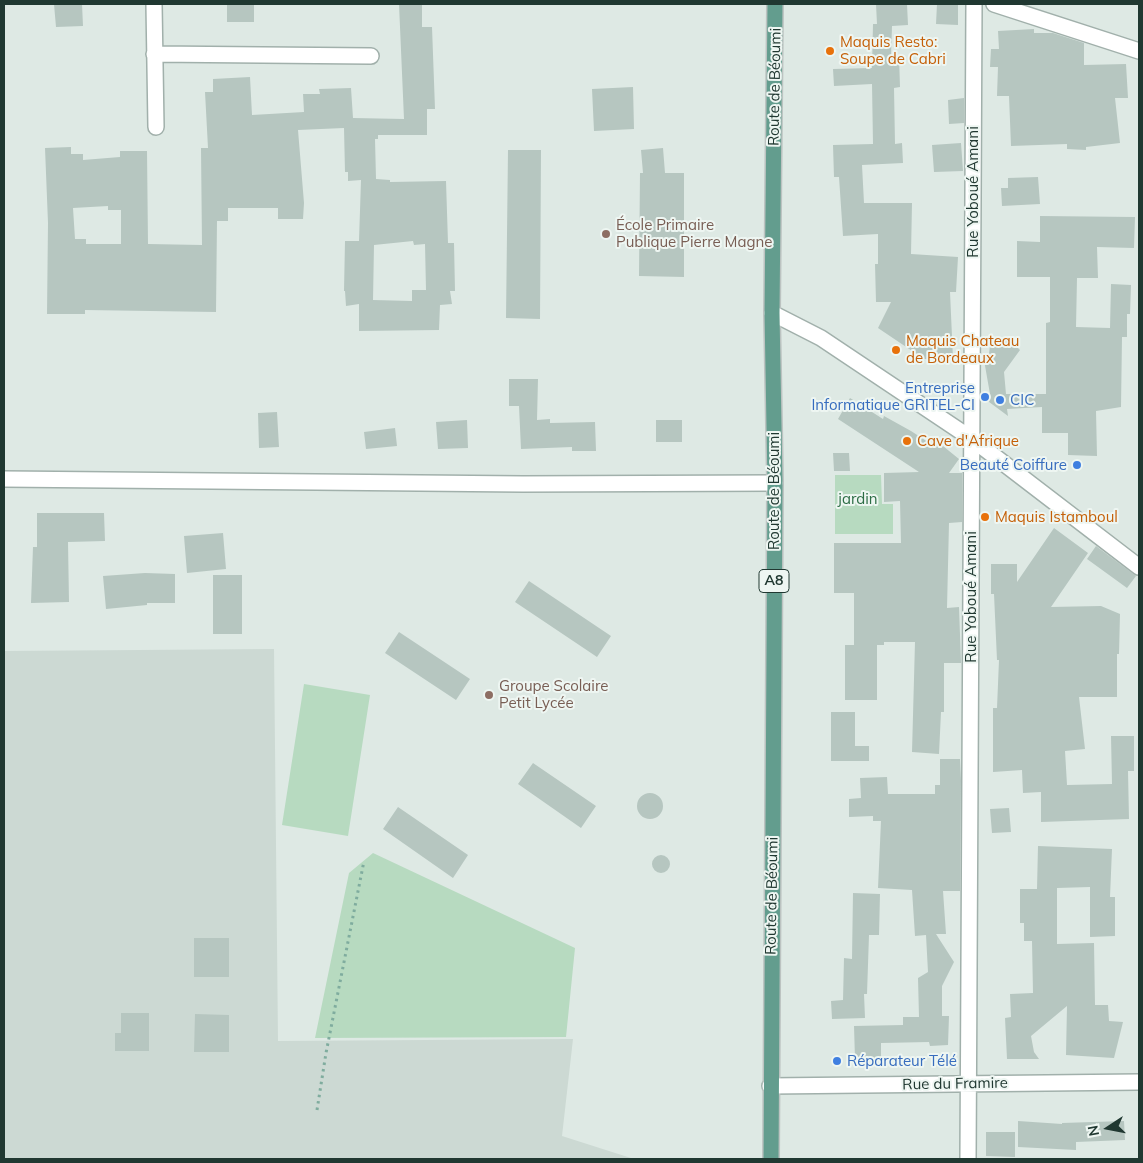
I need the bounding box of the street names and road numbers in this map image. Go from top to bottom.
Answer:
street label: Route de Béoumi [765,28,785,146]
street label: Rue Yoboué Amani [964,126,982,258]
street label: Route de Béoumi [765,432,783,550]
street label: Rue Yoboué Amani [962,531,980,663]
road number: A8 [759,570,789,592]
street label: Route de Béoumi [762,837,782,955]
street label: Rue du Framire [902,1074,1008,1094]

